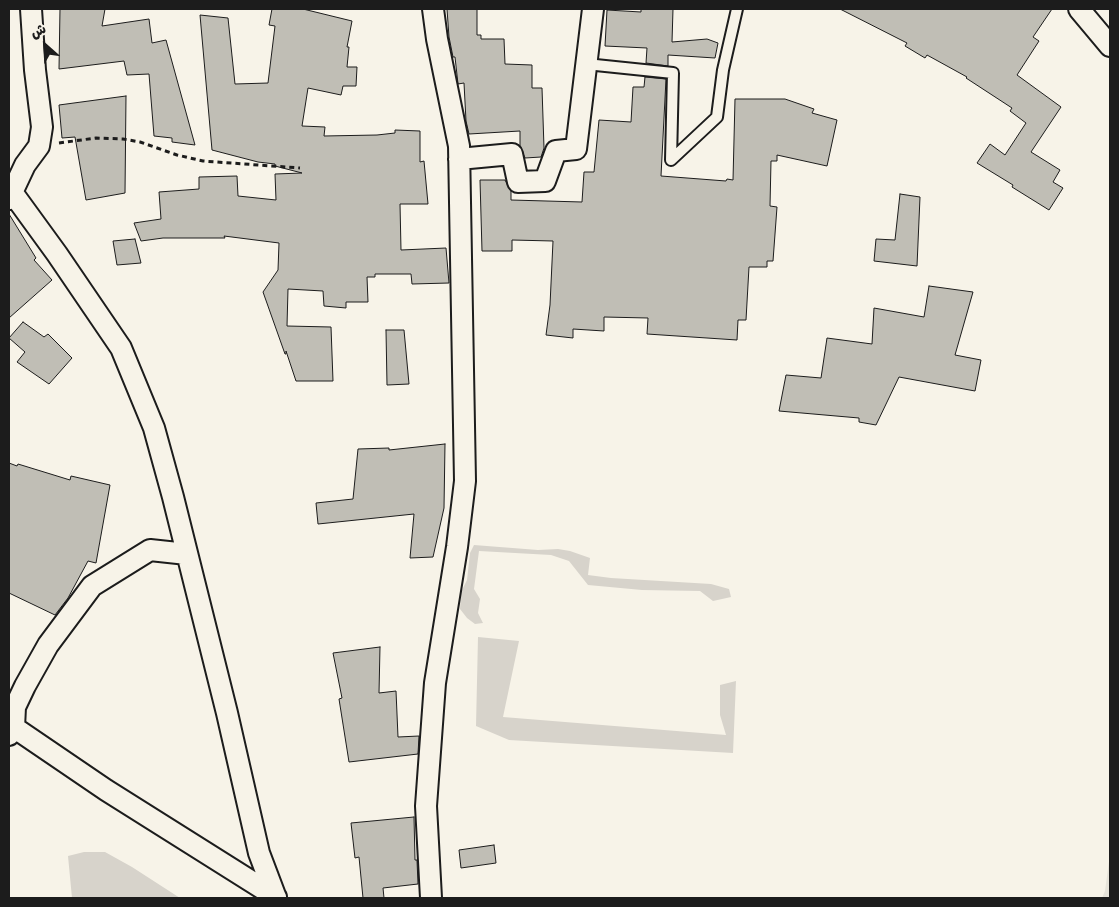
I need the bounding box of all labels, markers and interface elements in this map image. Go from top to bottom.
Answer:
north arrow [20,20,70,70]
text: ش [28,20,49,42]

